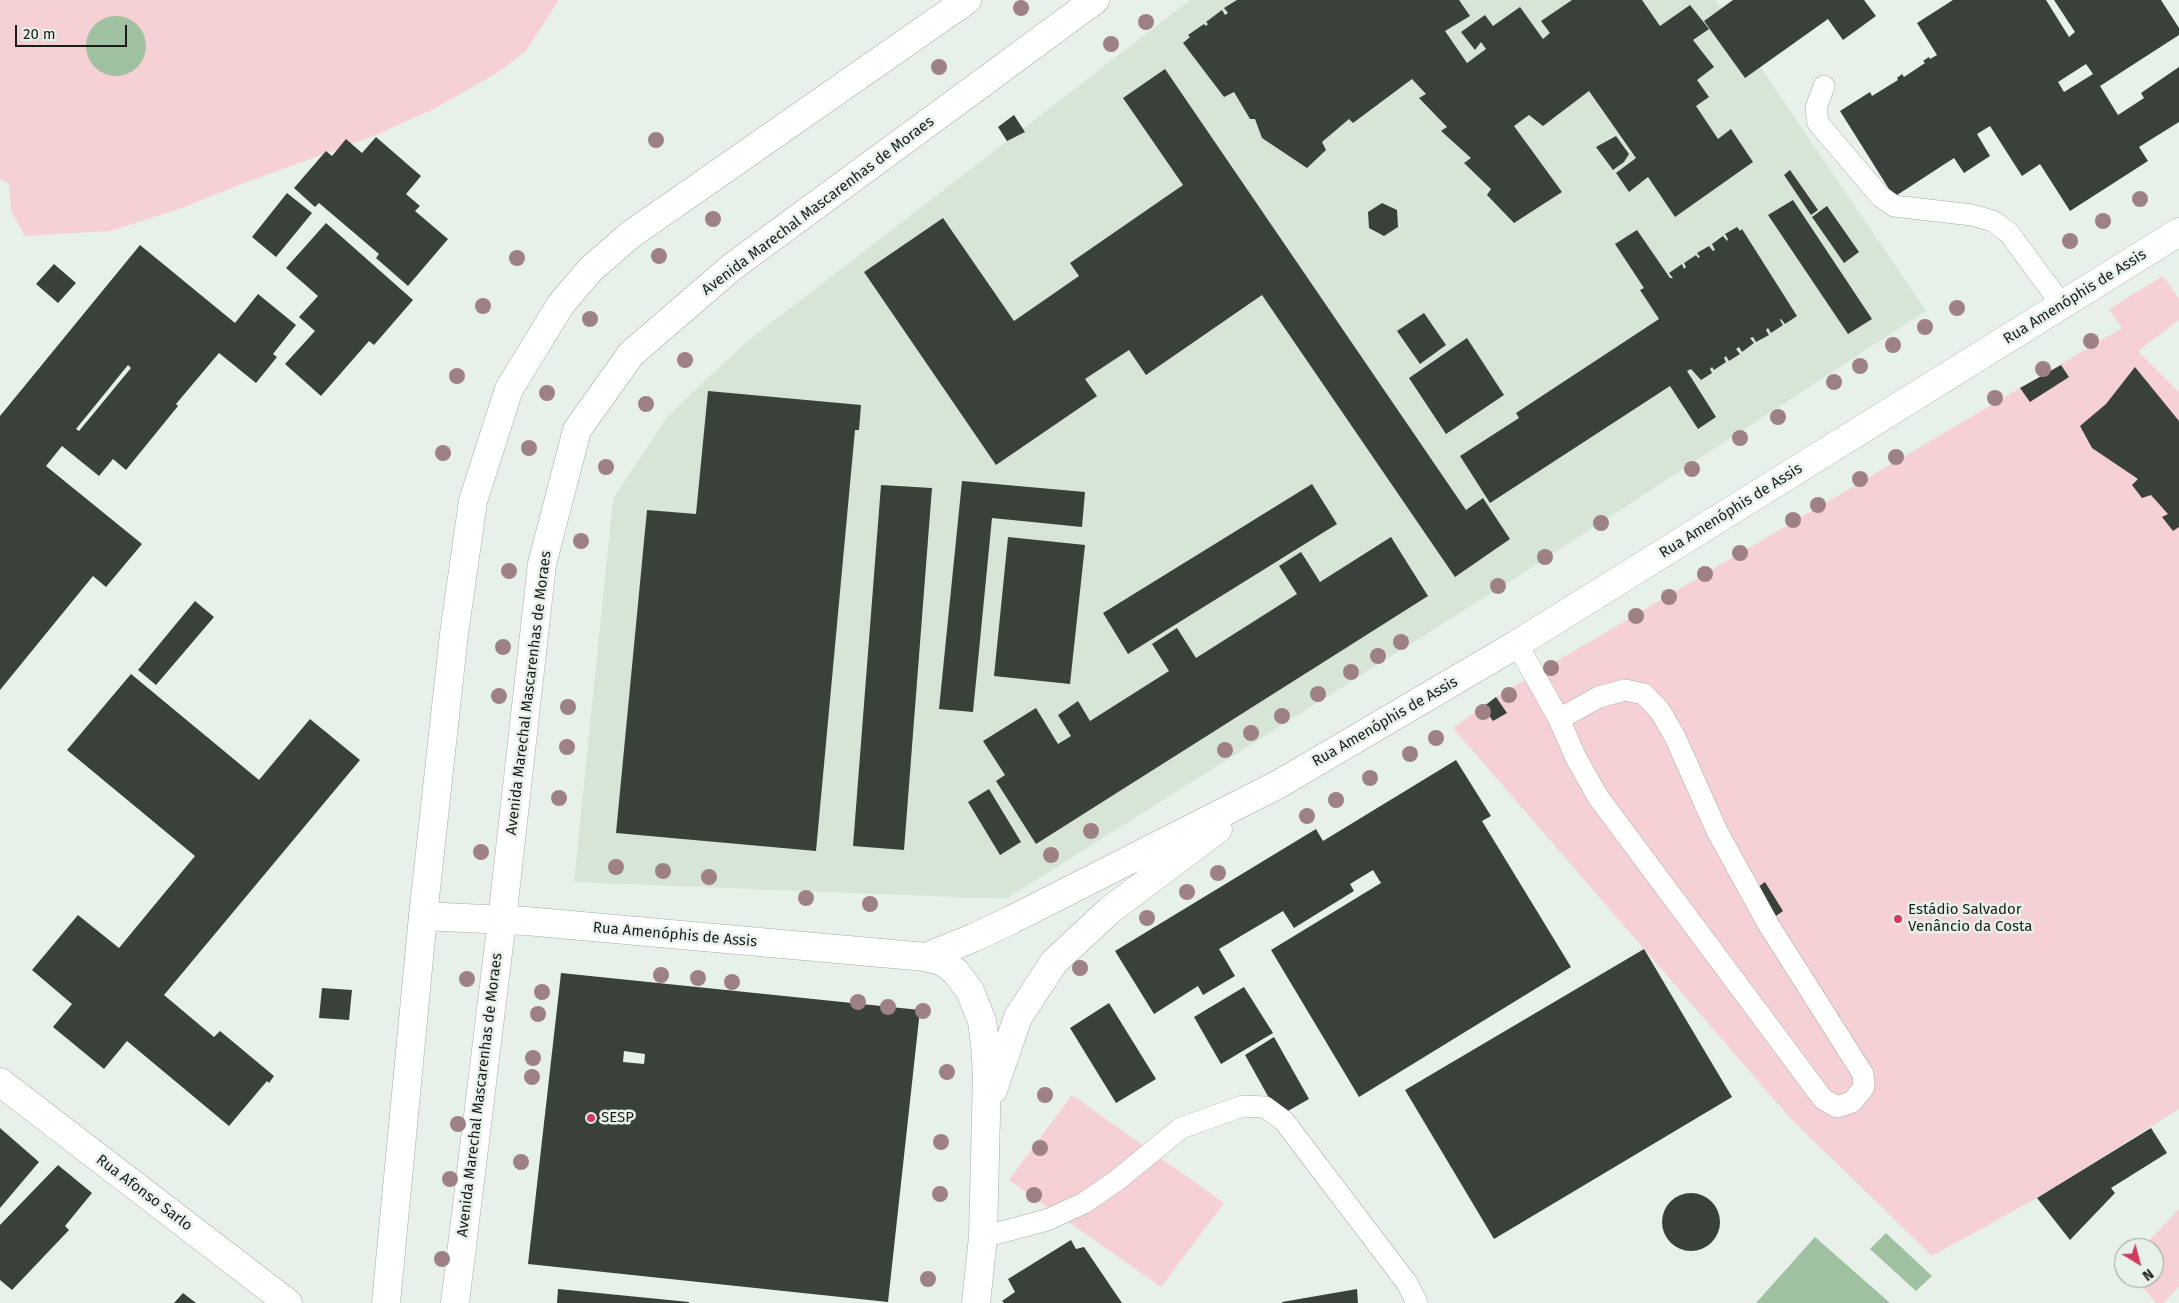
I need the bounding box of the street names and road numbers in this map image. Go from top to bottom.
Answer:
street label: Avenida Marechal Mascarenhas de Moraes [698,113,938,299]
street label: Rua Amenóphis de Assis [2000,246,2150,348]
street label: Rua Amenóphis de Assis [1656,460,1806,562]
street label: Avenida Marechal Mascarenhas de Moraes [503,550,555,836]
street label: Rua Amenóphis de Assis [1309,673,1461,771]
street label: Rua Amenóphis de Assis [592,919,758,951]
street label: Avenida Marechal Mascarenhas de Moraes [454,952,506,1238]
street label: Rua Afonso Sarlo [92,1151,196,1235]

